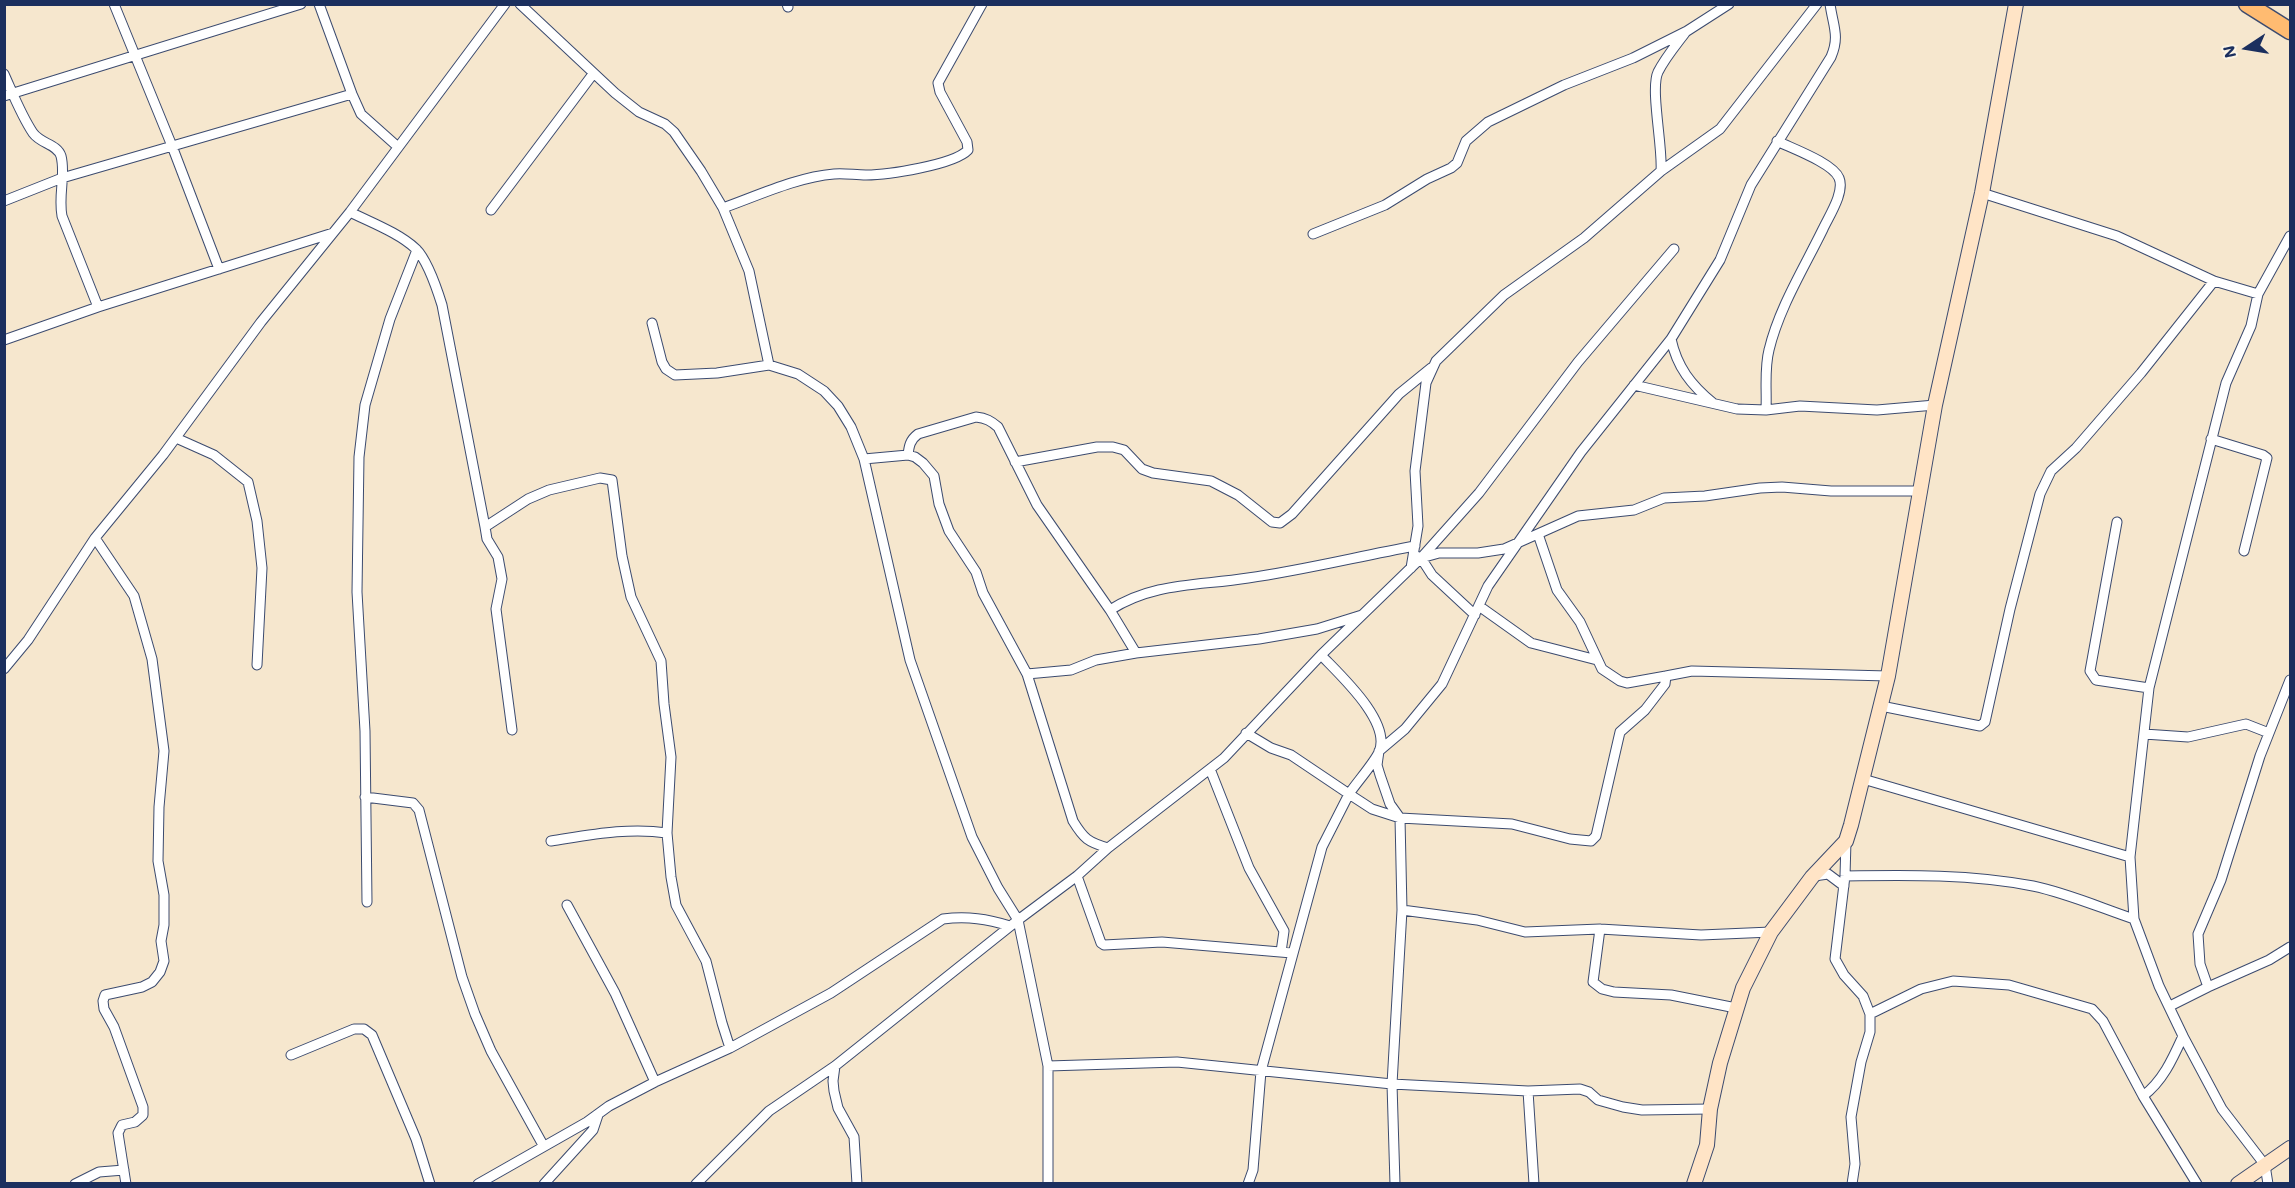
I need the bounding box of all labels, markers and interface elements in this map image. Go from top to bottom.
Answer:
north arrow [2217,18,2277,78]
text: N [2217,44,2240,60]

